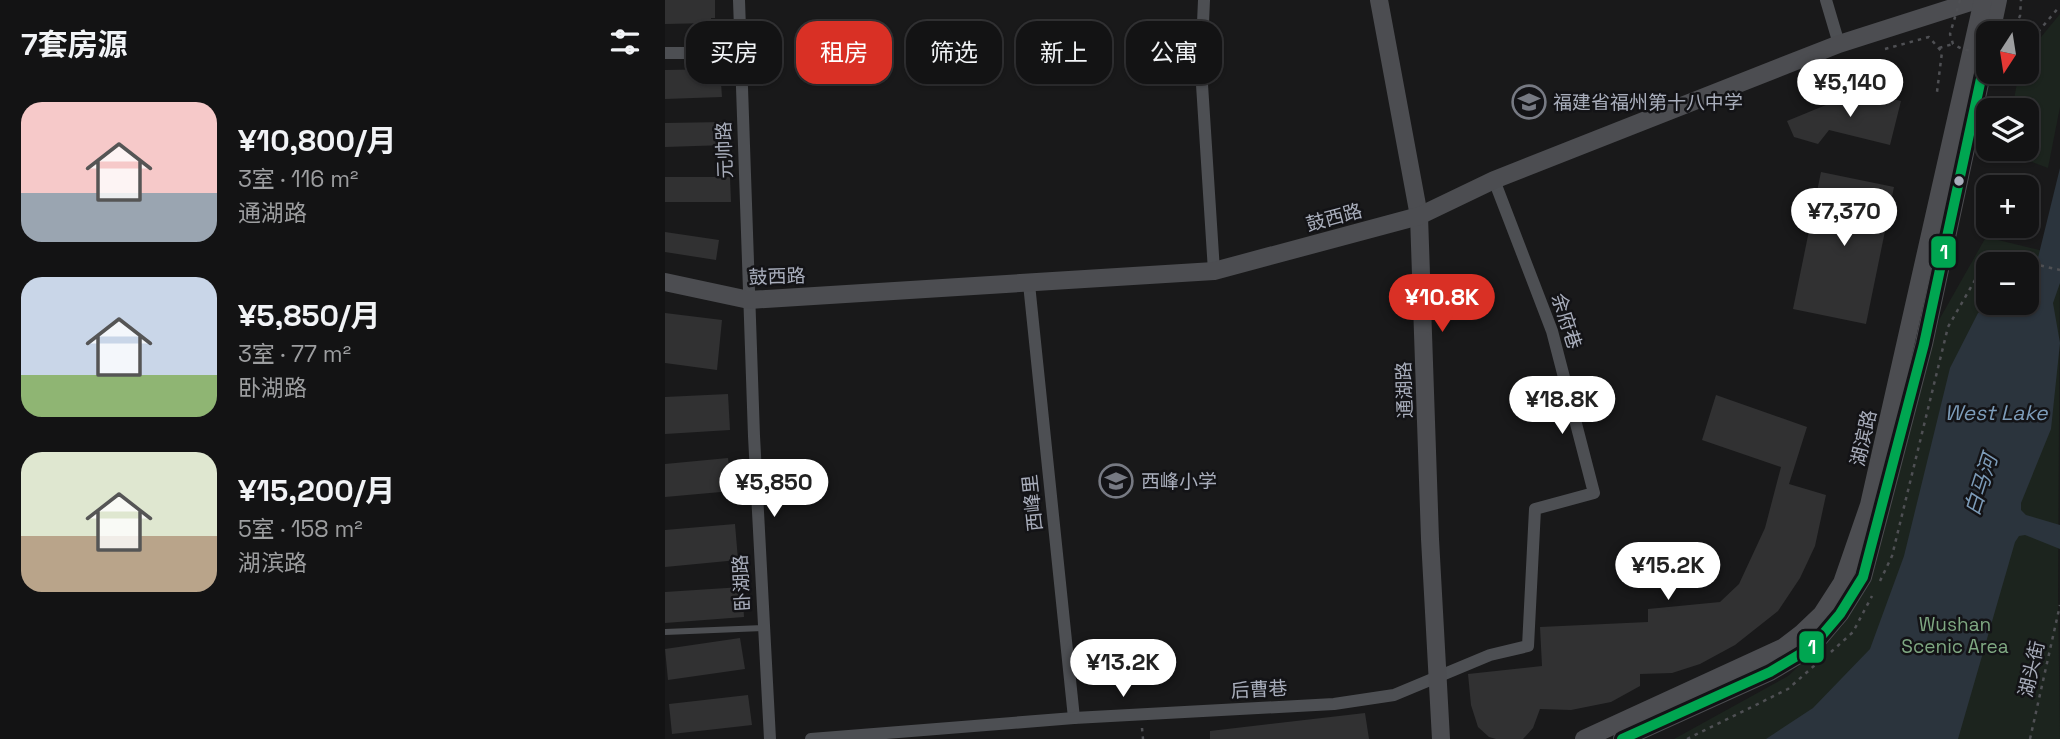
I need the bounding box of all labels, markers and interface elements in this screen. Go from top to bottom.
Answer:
chip: 买房 [686,21,782,84]
chip: 租房 [796,21,892,84]
chip: 筛选 [906,21,1002,84]
chip: 新上 [1016,21,1112,84]
chip: 公寓 [1126,21,1222,84]
north arrow [1976,21,2039,84]
map controls [1976,21,2039,315]
icon: filters [606,23,644,61]
text: 7套房源 [21,25,128,64]
pin: ¥5,140 [1793,60,1907,119]
text: ¥5,140 [1813,67,1887,97]
school or university icon: 福建省福州第十八中学 [1510,83,1548,121]
place label: 福建省福州第十八中学 [1553,90,1743,115]
button: layers [1976,98,2039,161]
text: ¥10,800/月 [238,121,397,160]
street label: 元帅路 [711,121,738,179]
icon: home [77,130,161,214]
text: 3室 · 116 m² [238,164,358,194]
unlabelled marker [1952,174,1966,188]
button: + [1976,175,2039,238]
pin: ¥7,370 [1787,188,1901,248]
text: ¥7,370 [1807,196,1881,226]
text: 通湖路 [238,198,307,228]
street label: 鼓西路 [1303,198,1365,237]
line badge: 1 [1930,235,1957,269]
text: 1 [1940,240,1948,265]
button: − [1976,252,2039,315]
street label: 鼓西路 [748,263,806,290]
pin: ¥10.8K [1385,274,1499,334]
text: ¥10.8K [1405,282,1479,312]
street label: 余府巷 [1546,290,1587,352]
text: ¥5,850/月 [238,296,381,335]
icon: home [77,305,161,389]
text: 3室 · 77 m² [238,339,351,369]
street label: 通湖路 [1391,361,1418,419]
text: 卧湖路 [238,373,307,403]
pin: ¥18.8K [1505,376,1619,436]
text: ¥18.8K [1525,384,1599,414]
water label: West Lake [1944,399,2049,426]
street label: 湖滨路 [1845,408,1882,469]
water label: 白马河 [1958,447,2004,519]
pin: ¥5,850 [717,460,831,519]
school or university icon: 西峰小学 [1097,462,1135,500]
text: ¥5,850 [735,467,813,497]
place label: 西峰小学 [1141,469,1217,494]
text: ¥15,200/月 [238,471,395,510]
street label: 西峰里 [1017,473,1048,533]
icon: home [77,480,161,564]
text: 5室 · 158 m² [238,514,363,544]
pin: ¥15.2K [1611,542,1725,602]
text: 湖滨路 [238,548,307,578]
text: ¥15.2K [1631,550,1705,580]
street label: 卧湖路 [728,554,755,612]
park label: Wushan Scenic Area [1901,612,2009,659]
line badge: 1 [1798,630,1825,664]
text: 1 [1808,635,1816,660]
street label: 湖头街 [2013,639,2050,700]
pin: ¥13.2K [1066,640,1180,699]
text: ¥13.2K [1086,647,1160,677]
street label: 后曹巷 [1230,676,1288,703]

